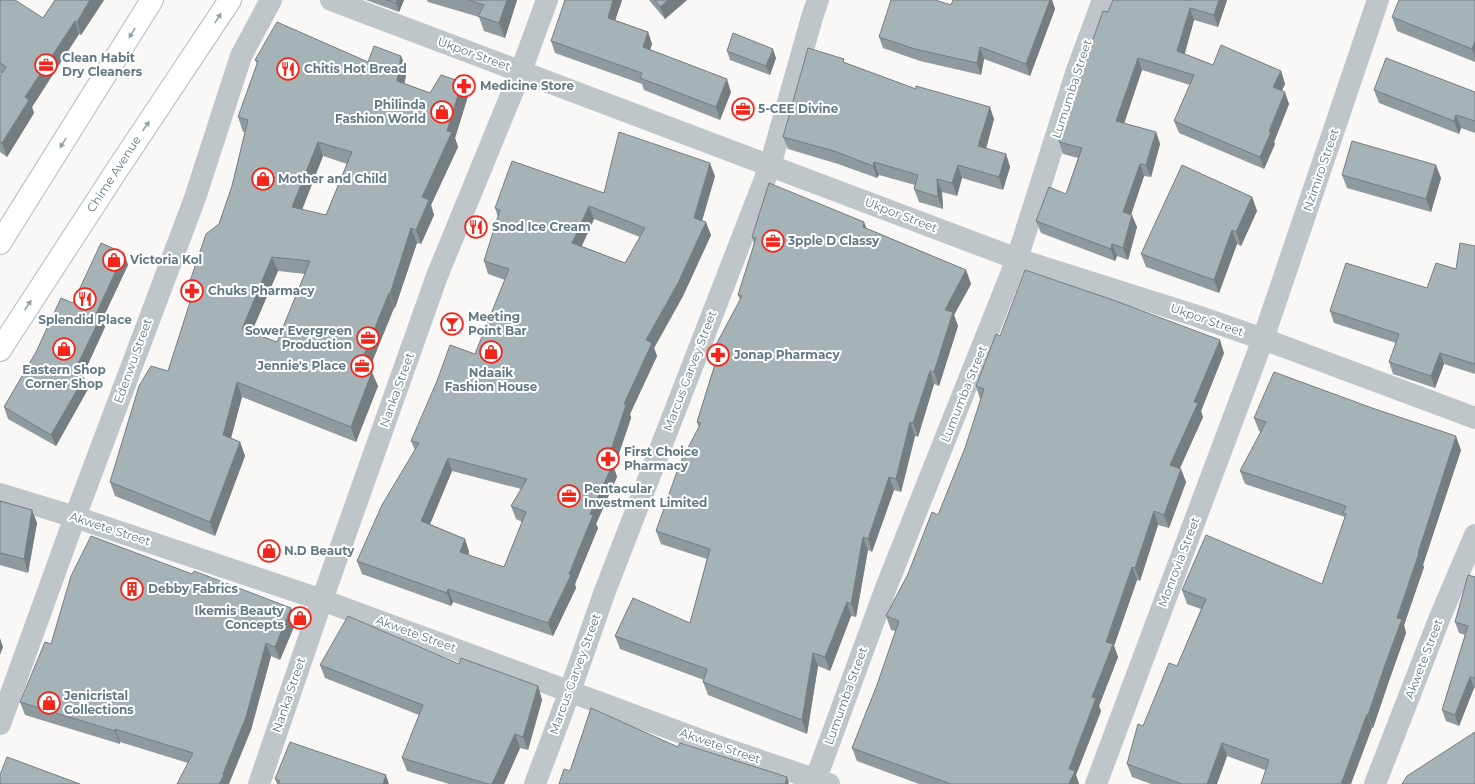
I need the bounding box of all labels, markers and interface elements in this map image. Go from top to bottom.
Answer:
one-way arrow [214,13,222,23]
one-way arrow [128,27,135,39]
street label: Ukpor Street [436,33,513,74]
street label: Lumumba Street [1048,37,1095,140]
place label: Clean Habit Dry Cleaners [62,50,143,79]
office icon: Clean Habit Dry Cleaners [33,52,59,78]
restaurant icon: Chitis Hot Bread [275,56,301,82]
place label: Chitis Hot Bread [304,61,407,76]
pharmacy icon: Medicine Store [451,73,477,99]
place label: Medicine Store [480,78,575,93]
office icon: 5-CEE Divine [730,96,756,122]
place label: Philinda Fashion World [335,97,426,126]
shop icon: Philinda Fashion World [429,99,455,125]
place label: 5-CEE Divine [758,101,839,116]
one-way arrow [142,121,150,131]
street label: Nzimiro Street [1299,126,1342,213]
street label: Chime Avenue [83,133,144,215]
one-way arrow [59,137,66,149]
shop icon: Mother and Child [250,166,276,192]
place label: Mother and Child [278,171,387,186]
street label: Ukpor Street [863,194,940,235]
restaurant icon: Snod Ice Cream [463,214,489,240]
place label: Snod Ice Cream [492,219,591,234]
office icon: 3pple D Classy [760,228,786,254]
place label: 3pple D Classy [787,233,880,248]
shop icon: Victoria Kol [101,247,127,273]
place label: Victoria Kol [129,252,202,267]
pharmacy icon: Chuks Pharmacy [179,278,205,304]
place label: Chuks Pharmacy [208,283,315,298]
restaurant icon: Splendid Place [72,286,98,312]
one-way arrow [25,299,32,311]
street label: Ukpor Street [1169,300,1246,339]
street label: Marcus Garvey Street [660,308,719,433]
place label: Meeting Point Bar [468,309,527,338]
bar icon: Meeting Point Bar [439,311,465,337]
place label: Splendid Place [38,312,132,327]
street label: Edenwu Street [110,316,155,405]
place label: Sower Evergreen Production [245,323,352,352]
office icon: Sower Evergreen Production [355,325,381,351]
shop icon: Eastern Shop Corner Shop [51,336,77,362]
shop icon: Ndaaik Fashion House [478,339,504,365]
pharmacy icon: Jonap Pharmacy [705,342,731,368]
street label: Lumumba Street [937,343,990,444]
place label: Jonap Pharmacy [733,347,840,362]
street label: Nanka Street [376,350,417,429]
office icon: Jennie's Place [349,353,375,379]
place label: Jennie's Place [256,358,346,373]
place label: Eastern Shop Corner Shop [22,362,106,391]
place label: Ndaaik Fashion House [445,365,538,394]
place label: First Choice Pharmacy [624,444,699,473]
pharmacy icon: First Choice Pharmacy [595,446,621,472]
place label: Pentacular Investment Limited [584,481,707,510]
office icon: Pentacular Investment Limited [556,483,582,509]
street label: Akwete Street [68,508,153,549]
street label: Monrovia Street [1154,515,1203,609]
shop icon: N.D Beauty [256,538,282,564]
place label: N.D Beauty [284,543,355,558]
building icon: Debby Fabrics [119,576,145,602]
place label: Debby Fabrics [148,581,238,596]
place label: Ikemis Beauty Concepts [195,603,285,632]
shop icon: Ikemis Beauty Concepts [287,605,313,631]
street label: Marcus Garvey Street [546,611,603,736]
street label: Akwete Street [374,612,459,655]
street label: Akwete Street [1401,617,1446,701]
street label: Lumumba Street [821,645,870,747]
street label: Nanka Street [269,655,308,734]
place label: Jenicristal Collections [63,688,134,717]
shop icon: Jenicristal Collections [36,690,62,716]
street label: Akwete Street [678,725,763,766]

